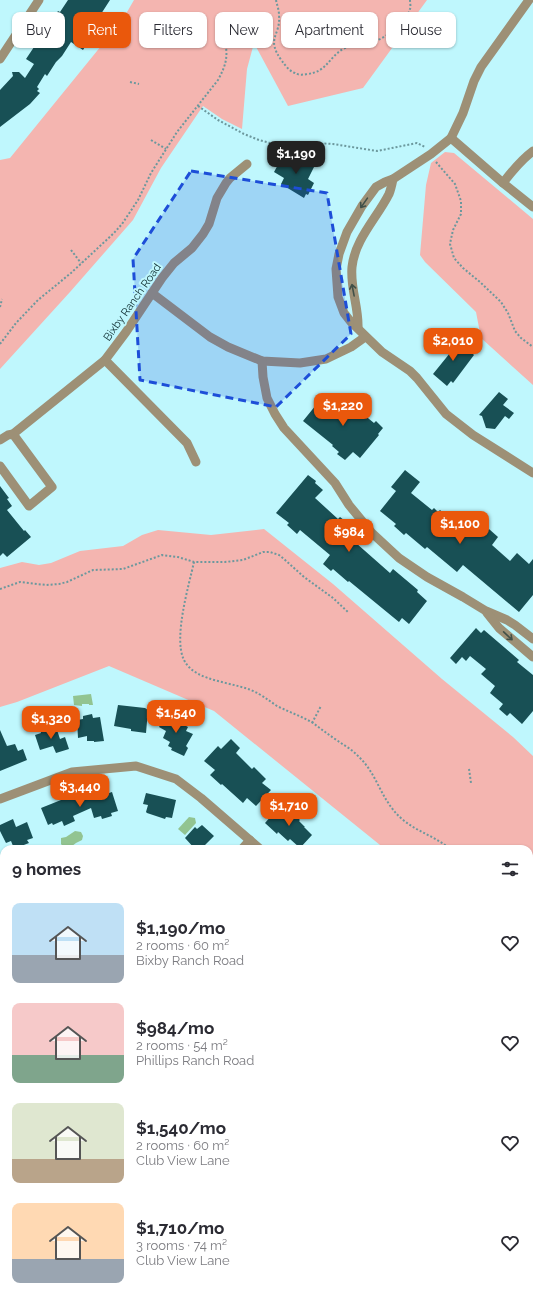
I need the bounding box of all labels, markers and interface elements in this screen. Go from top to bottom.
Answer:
chip: Buy [12,12,65,48]
chip: Rent [73,12,131,48]
chip: Filters [139,12,207,48]
chip: New [215,12,273,48]
chip: Apartment [281,12,378,48]
chip: House [386,12,456,48]
pin: $1,190 [263,141,329,175]
text: $1,190 [276,146,316,161]
one-way arrow [360,198,368,209]
street label: Bixby Ranch Road [101,261,164,343]
one-way arrow [349,284,357,297]
pin: $2,010 [420,328,486,362]
text: $2,010 [433,333,473,348]
pin: $1,220 [310,393,376,427]
text: $1,220 [323,398,363,413]
pin: $1,100 [427,511,493,545]
text: $1,100 [440,516,480,531]
pin: $984 [325,519,373,553]
text: $984 [333,524,365,539]
one-way arrow [503,631,513,641]
pin: $1,540 [143,700,209,734]
text: $1,540 [156,705,196,720]
pin: $1,320 [18,706,84,740]
text: $1,320 [31,711,71,726]
pin: $3,440 [47,774,113,808]
text: $3,440 [59,779,101,794]
pin: $1,710 [256,793,322,827]
text: $1,710 [269,798,309,813]
icon: filters [499,858,521,880]
text: 9 homes [12,859,81,879]
text: $1,190/mo [136,918,225,938]
icon: home [44,919,92,967]
icon: heart [499,932,521,954]
text: 2 rooms · 60 m² [136,938,229,953]
text: Bixby Ranch Road [136,953,244,968]
text: $984/mo [136,1018,214,1038]
icon: home [44,1019,92,1067]
icon: heart [499,1032,521,1054]
text: 2 rooms · 54 m² [136,1038,228,1053]
text: Phillips Ranch Road [136,1053,254,1068]
text: $1,540/mo [136,1118,226,1138]
icon: home [44,1119,92,1167]
icon: heart [499,1132,521,1154]
text: 2 rooms · 60 m² [136,1138,229,1153]
text: Club View Lane [136,1153,230,1168]
text: $1,710/mo [136,1218,224,1238]
icon: home [44,1219,92,1267]
icon: heart [499,1232,521,1254]
text: 3 rooms · 74 m² [136,1238,227,1253]
text: Club View Lane [136,1253,230,1268]

